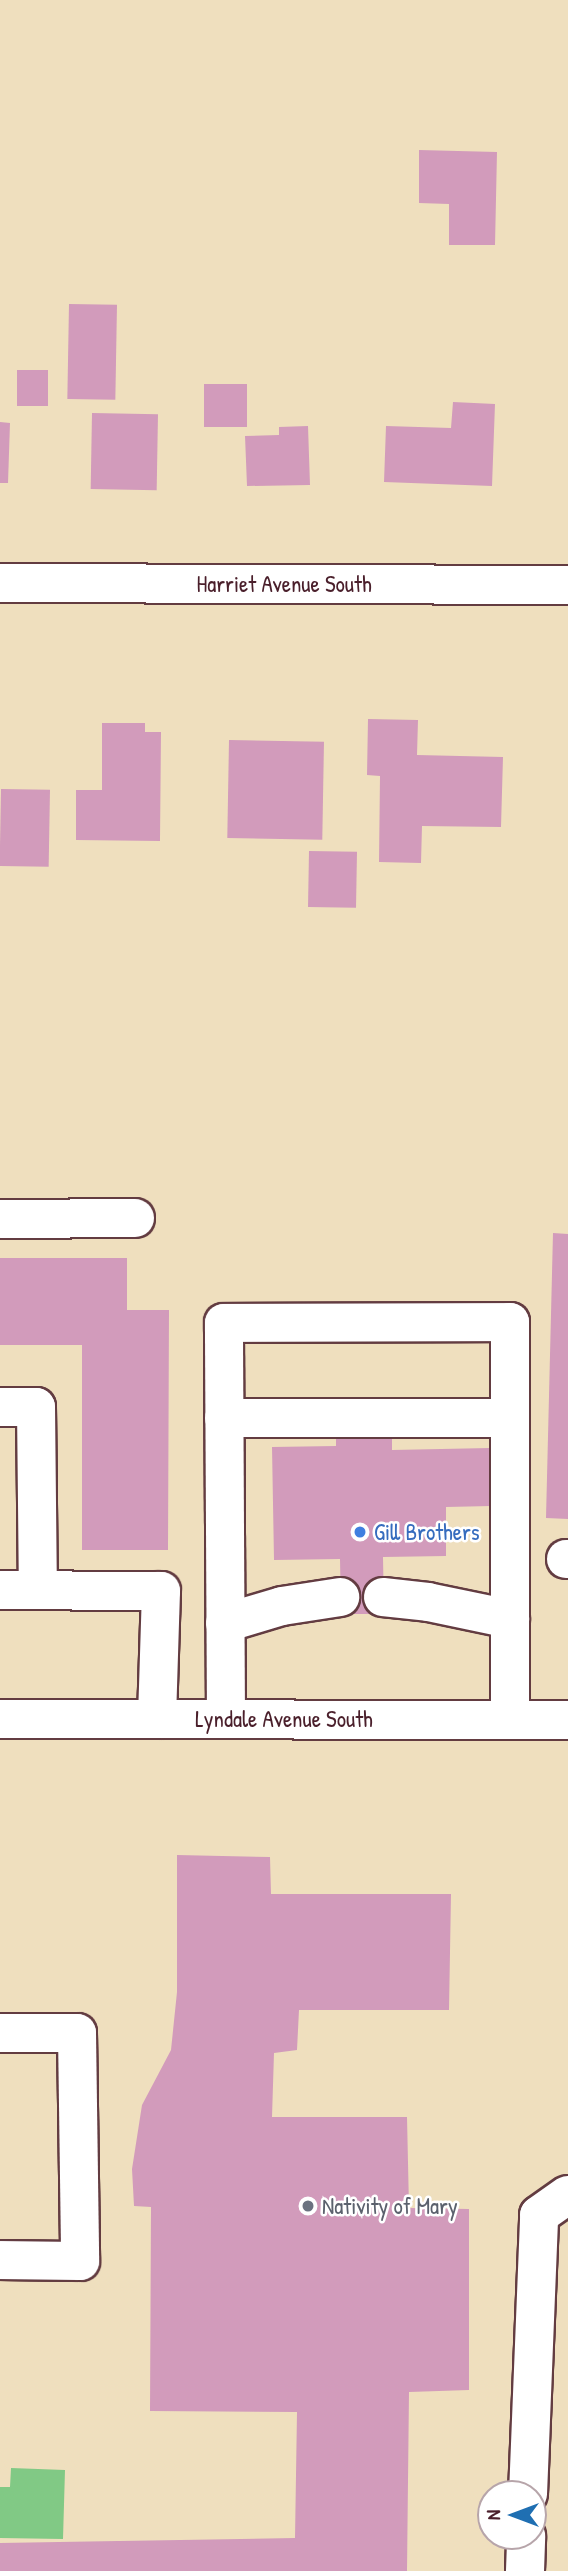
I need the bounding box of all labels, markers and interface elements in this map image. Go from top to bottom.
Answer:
street label: Harriet Avenue South [196,570,372,598]
place label: Gill Brothers [374,1518,480,1546]
marker: Gill Brothers [352,1524,368,1540]
street label: Lyndale Avenue South [195,1705,373,1733]
place label: Nativity of Mary [322,2192,458,2220]
marker: Nativity of Mary [300,2198,316,2214]
north arrow [477,2480,547,2550]
text: N [480,2510,506,2520]

